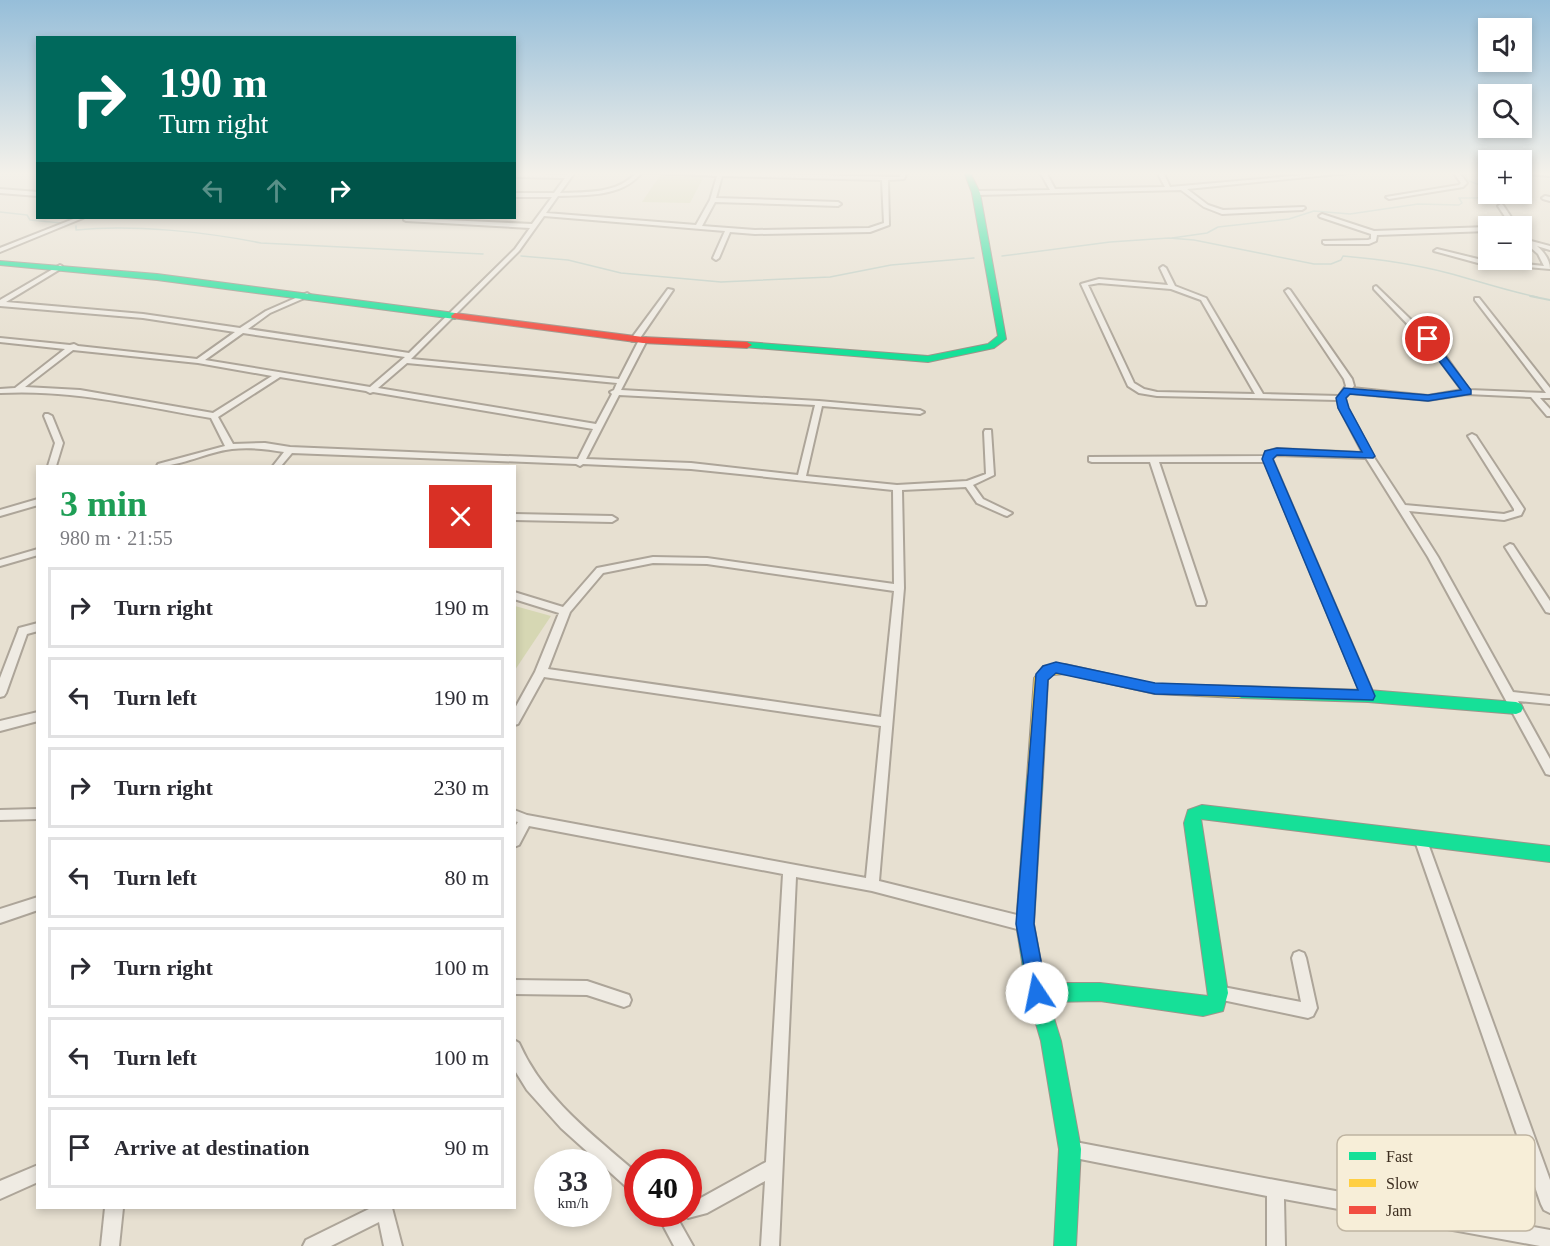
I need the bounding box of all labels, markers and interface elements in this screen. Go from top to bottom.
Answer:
map controls [1478,18,1532,270]
button: sound [1478,18,1532,72]
icon: right [60,60,138,138]
text: 190 m [159,60,268,106]
button: search [1478,84,1532,138]
text: Turn right [159,109,268,139]
button: + [1478,150,1532,204]
icon: left [197,174,230,207]
icon: ahead [260,174,293,207]
icon: right [323,174,356,207]
button: − [1478,216,1532,270]
pin [1402,313,1453,364]
icon: arrive [1411,322,1444,355]
text: 3 min [60,484,147,524]
button: close [429,485,492,548]
text: 980 m · 21:55 [60,527,173,549]
icon: right [63,591,96,624]
text: Turn right [114,595,213,620]
text: 190 m [433,595,489,620]
icon: left [63,681,96,714]
text: Turn left [114,685,197,710]
text: 190 m [433,685,489,710]
icon: right [63,771,96,804]
text: Turn right [114,775,213,800]
text: 230 m [433,775,489,800]
icon: left [63,861,96,894]
text: Turn left [114,865,197,890]
text: 80 m [444,865,489,890]
icon: right [63,951,96,984]
text: Turn right [114,955,213,980]
text: 100 m [433,955,489,980]
position arrow [1005,961,1069,1025]
icon: left [63,1041,96,1074]
text: Turn left [114,1045,197,1070]
text: 100 m [433,1045,489,1070]
icon: arrive [63,1131,96,1164]
text: Arrive at destination [114,1135,310,1160]
text: 90 m [444,1135,489,1160]
legend [1337,1135,1535,1231]
text: Fast [1386,1148,1413,1165]
speed limit sign: 40 [624,1149,702,1227]
text: 33 [558,1164,588,1197]
text: Slow [1386,1175,1419,1192]
text: km/h [558,1195,588,1211]
text: Jam [1386,1202,1412,1219]

